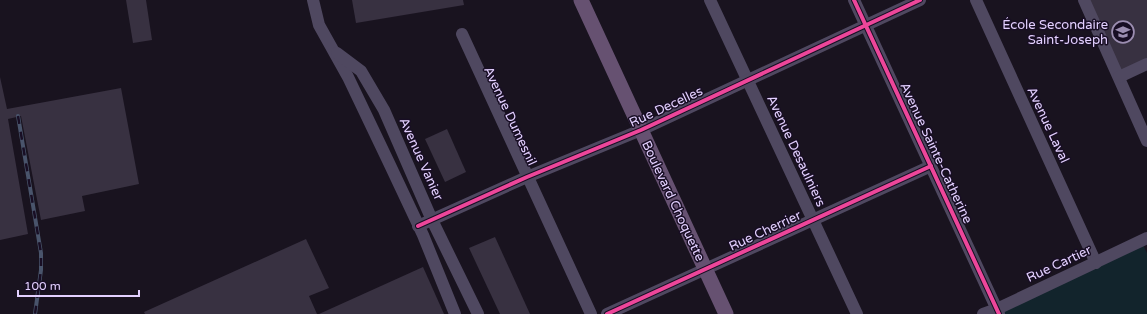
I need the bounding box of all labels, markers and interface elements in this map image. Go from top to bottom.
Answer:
place label: École Secondaire Saint-Joseph [1002,17,1108,48]
school or university icon: École Secondaire Saint-Joseph [1110,19,1136,45]
street label: Avenue Dumesnil [480,64,540,168]
street label: Avenue Sainte-Catherine [896,80,976,226]
street label: Rue Decelles [627,83,705,131]
street label: Avenue Laval [1023,84,1073,166]
street label: Avenue Desaulniers [763,93,829,209]
street label: Avenue Vanier [396,115,446,203]
street label: Boulevard Choquette [638,138,708,264]
street label: Rue Cherrier [726,207,804,255]
street label: Rue Cartier [1024,242,1094,286]
scale bar [18,272,139,298]
text: 100 m [24,279,61,293]

